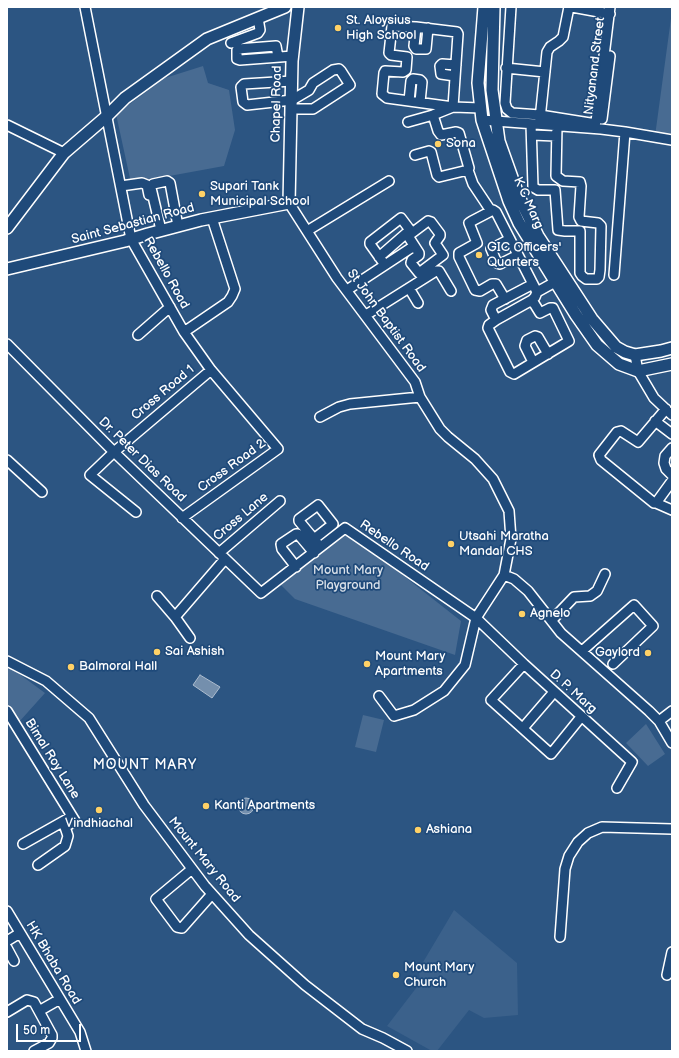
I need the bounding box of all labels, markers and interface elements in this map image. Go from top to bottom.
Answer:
place label: St. Aloysius High School [346,13,416,44]
street label: Nityanand Street [581,16,609,116]
marker: St. Aloysius High School [333,23,343,33]
street label: Chapel Road [269,65,285,143]
place label: Sona [446,136,476,152]
marker: Sona [433,139,443,149]
street label: K C Marg [510,175,546,231]
place label: Supari Tank Municipal School [210,179,310,210]
marker: Supari Tank Municipal School [197,189,207,199]
street label: Saint Sebastian Road [70,200,196,248]
street label: Rebello Road [140,234,192,312]
place label: GIC Officers' Quarters [487,240,561,271]
marker: GIC Officers' Quarters [474,250,484,260]
street label: St John Baptist Road [343,267,429,375]
street label: Cross Road 1 [128,362,198,424]
street label: Dr. Peter Dias Road [95,414,189,506]
street label: Cross Road 2 [195,436,269,496]
street label: Cross Lane [210,490,272,544]
street label: Rebello Road [356,517,432,575]
place label: Utsahi Maratha Mandal CHS [459,529,549,560]
marker: Utsahi Maratha Mandal CHS [446,539,456,549]
park label: Mount Mary Playground [313,563,383,594]
place label: Agnelo [530,606,570,622]
marker: Agnelo [517,609,527,619]
place label: Sai Ashish [165,644,225,660]
place label: Gaylord [595,645,640,661]
marker: Sai Ashish [152,647,162,657]
marker: Gaylord [643,648,653,658]
place label: Mount Mary Apartments [375,649,445,680]
place label: Balmoral Hall [79,659,157,675]
marker: Mount Mary Apartments [362,659,372,669]
marker: Balmoral Hall [66,662,76,672]
street label: D. P. Marg [546,667,600,717]
street label: Bimal Roy Lane [21,716,83,802]
district label: MOUNT MARY [93,757,197,773]
place label: Kanti Apartments [214,798,315,814]
marker: Kanti Apartments [201,801,211,811]
marker: Vindhiachal [94,805,104,815]
street label: Mount Mary Road [165,814,243,906]
place label: Vindhiachal [65,816,133,832]
place label: Ashiana [426,822,472,838]
marker: Ashiana [413,825,423,835]
street label: HK Bhaba Road [22,918,84,1008]
place label: Mount Mary Church [404,960,474,991]
marker: Mount Mary Church [391,970,401,980]
scale bar [18,1016,83,1042]
text: 50 m [23,1023,50,1038]

